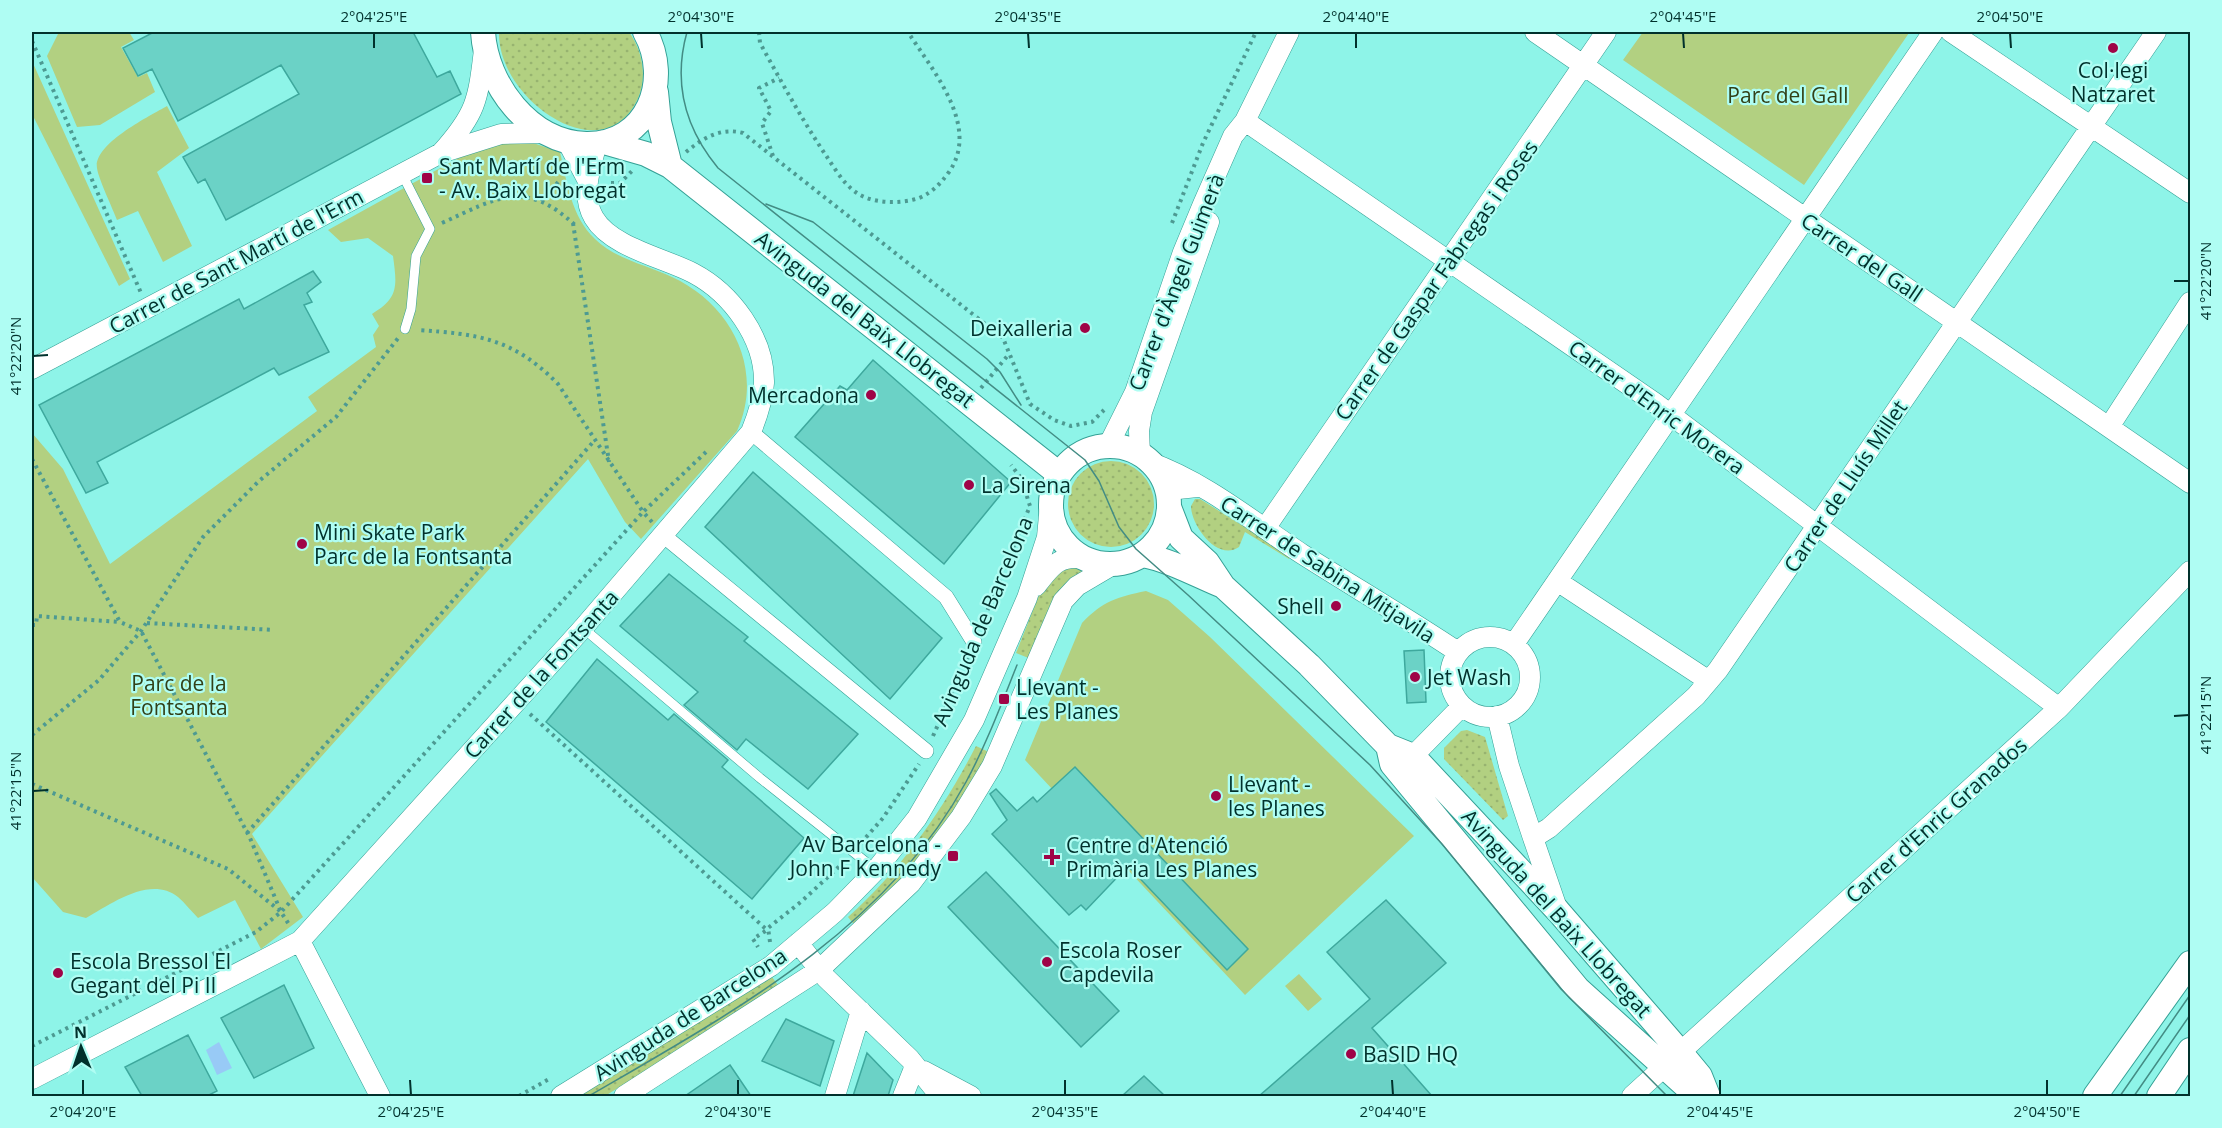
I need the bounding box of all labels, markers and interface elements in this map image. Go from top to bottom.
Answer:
text: 2°04'25"E [341,6,407,26]
text: 2°04'30"E [668,6,734,26]
text: 2°04'35"E [995,6,1061,26]
text: 2°04'40"E [1323,6,1389,26]
text: 2°04'45"E [1650,6,1716,26]
text: 2°04'50"E [1977,6,2043,26]
marker: Col·legi Natzaret [2106,41,2120,55]
place label: Col·legi Natzaret [2071,56,2155,108]
park label: Parc del Gall [1727,81,1849,109]
street label: Carrer de Gaspar Fàbregas i Roses [1328,134,1544,426]
place label: Sant Martí de l'Erm - Av. Baix Llobregat [439,152,626,204]
street label: Carrer d'Àngel Guimerà [1122,169,1230,395]
marker: Sant Martí de l'Erm - Av. Baix Llobregat [420,171,434,185]
street label: Carrer de Sant Martí de l'Erm [104,182,368,340]
street label: Carrer del Gall [1796,206,1928,308]
street label: Avinguda del Baix Llobregat [750,224,980,414]
text: 41°22'20"N [2195,242,2215,320]
place label: Deixalleria [970,314,1073,342]
text: 41°22'20"N [5,317,25,395]
marker: Deixalleria [1078,321,1092,335]
street label: Carrer d'Enric Morera [1563,334,1751,480]
place label: Mercadona [748,381,859,409]
marker: Mercadona [864,388,878,402]
street label: Carrer de Lluís Millet [1777,394,1913,578]
place label: La Sirena [981,471,1071,499]
marker: La Sirena [962,478,976,492]
street label: Carrer de Sabina Mitjavila [1215,489,1441,649]
street label: Avinguda de Barcelona [925,512,1039,730]
place label: Mini Skate Park Parc de la Fontsanta [314,518,512,570]
marker: Mini Skate Park Parc de la Fontsanta [295,537,309,551]
street label: Carrer de la Fontsanta [458,584,624,764]
place label: Shell [1277,592,1324,620]
marker: Shell [1329,599,1343,613]
place label: Jet Wash [1425,663,1511,691]
park label: Parc de la Fontsanta [130,669,228,721]
marker: Jet Wash [1408,670,1422,684]
place label: Llevant - Les Planes [1016,673,1119,725]
text: 41°22'15"N [2195,676,2215,754]
marker: Llevant - Les Planes [997,692,1011,706]
street label: Carrer d'Enric Granados [1839,731,2033,909]
text: 41°22'15"N [5,752,25,830]
place label: Llevant - les Planes [1228,770,1325,822]
marker: Llevant - les Planes [1209,789,1223,803]
street label: Avinguda del Baix Llobregat [1456,803,1658,1023]
place label: Av Barcelona - John F Kennedy [788,830,941,882]
place label: Centre d'Atenció Primària Les Planes [1066,831,1257,883]
marker: Centre d'Atenció Primària Les Planes [1043,848,1061,866]
marker: Av Barcelona - John F Kennedy [946,849,960,863]
place label: Escola Roser Capdevila [1059,936,1182,988]
street label: Avinguda de Barcelona [588,941,792,1087]
place label: Escola Bressol El Gegant del Pi II [70,947,231,999]
marker: Escola Roser Capdevila [1040,955,1054,969]
marker: Escola Bressol El Gegant del Pi II [51,966,65,980]
north arrow [51,1017,111,1077]
text: N [74,1021,87,1043]
place label: BaSID HQ [1363,1040,1458,1068]
marker: BaSID HQ [1344,1047,1358,1061]
text: 2°04'20"E [50,1101,116,1121]
text: 2°04'25"E [378,1101,444,1121]
text: 2°04'30"E [705,1101,771,1121]
text: 2°04'35"E [1032,1101,1098,1121]
text: 2°04'40"E [1360,1101,1426,1121]
text: 2°04'45"E [1687,1101,1753,1121]
text: 2°04'50"E [2014,1101,2080,1121]

